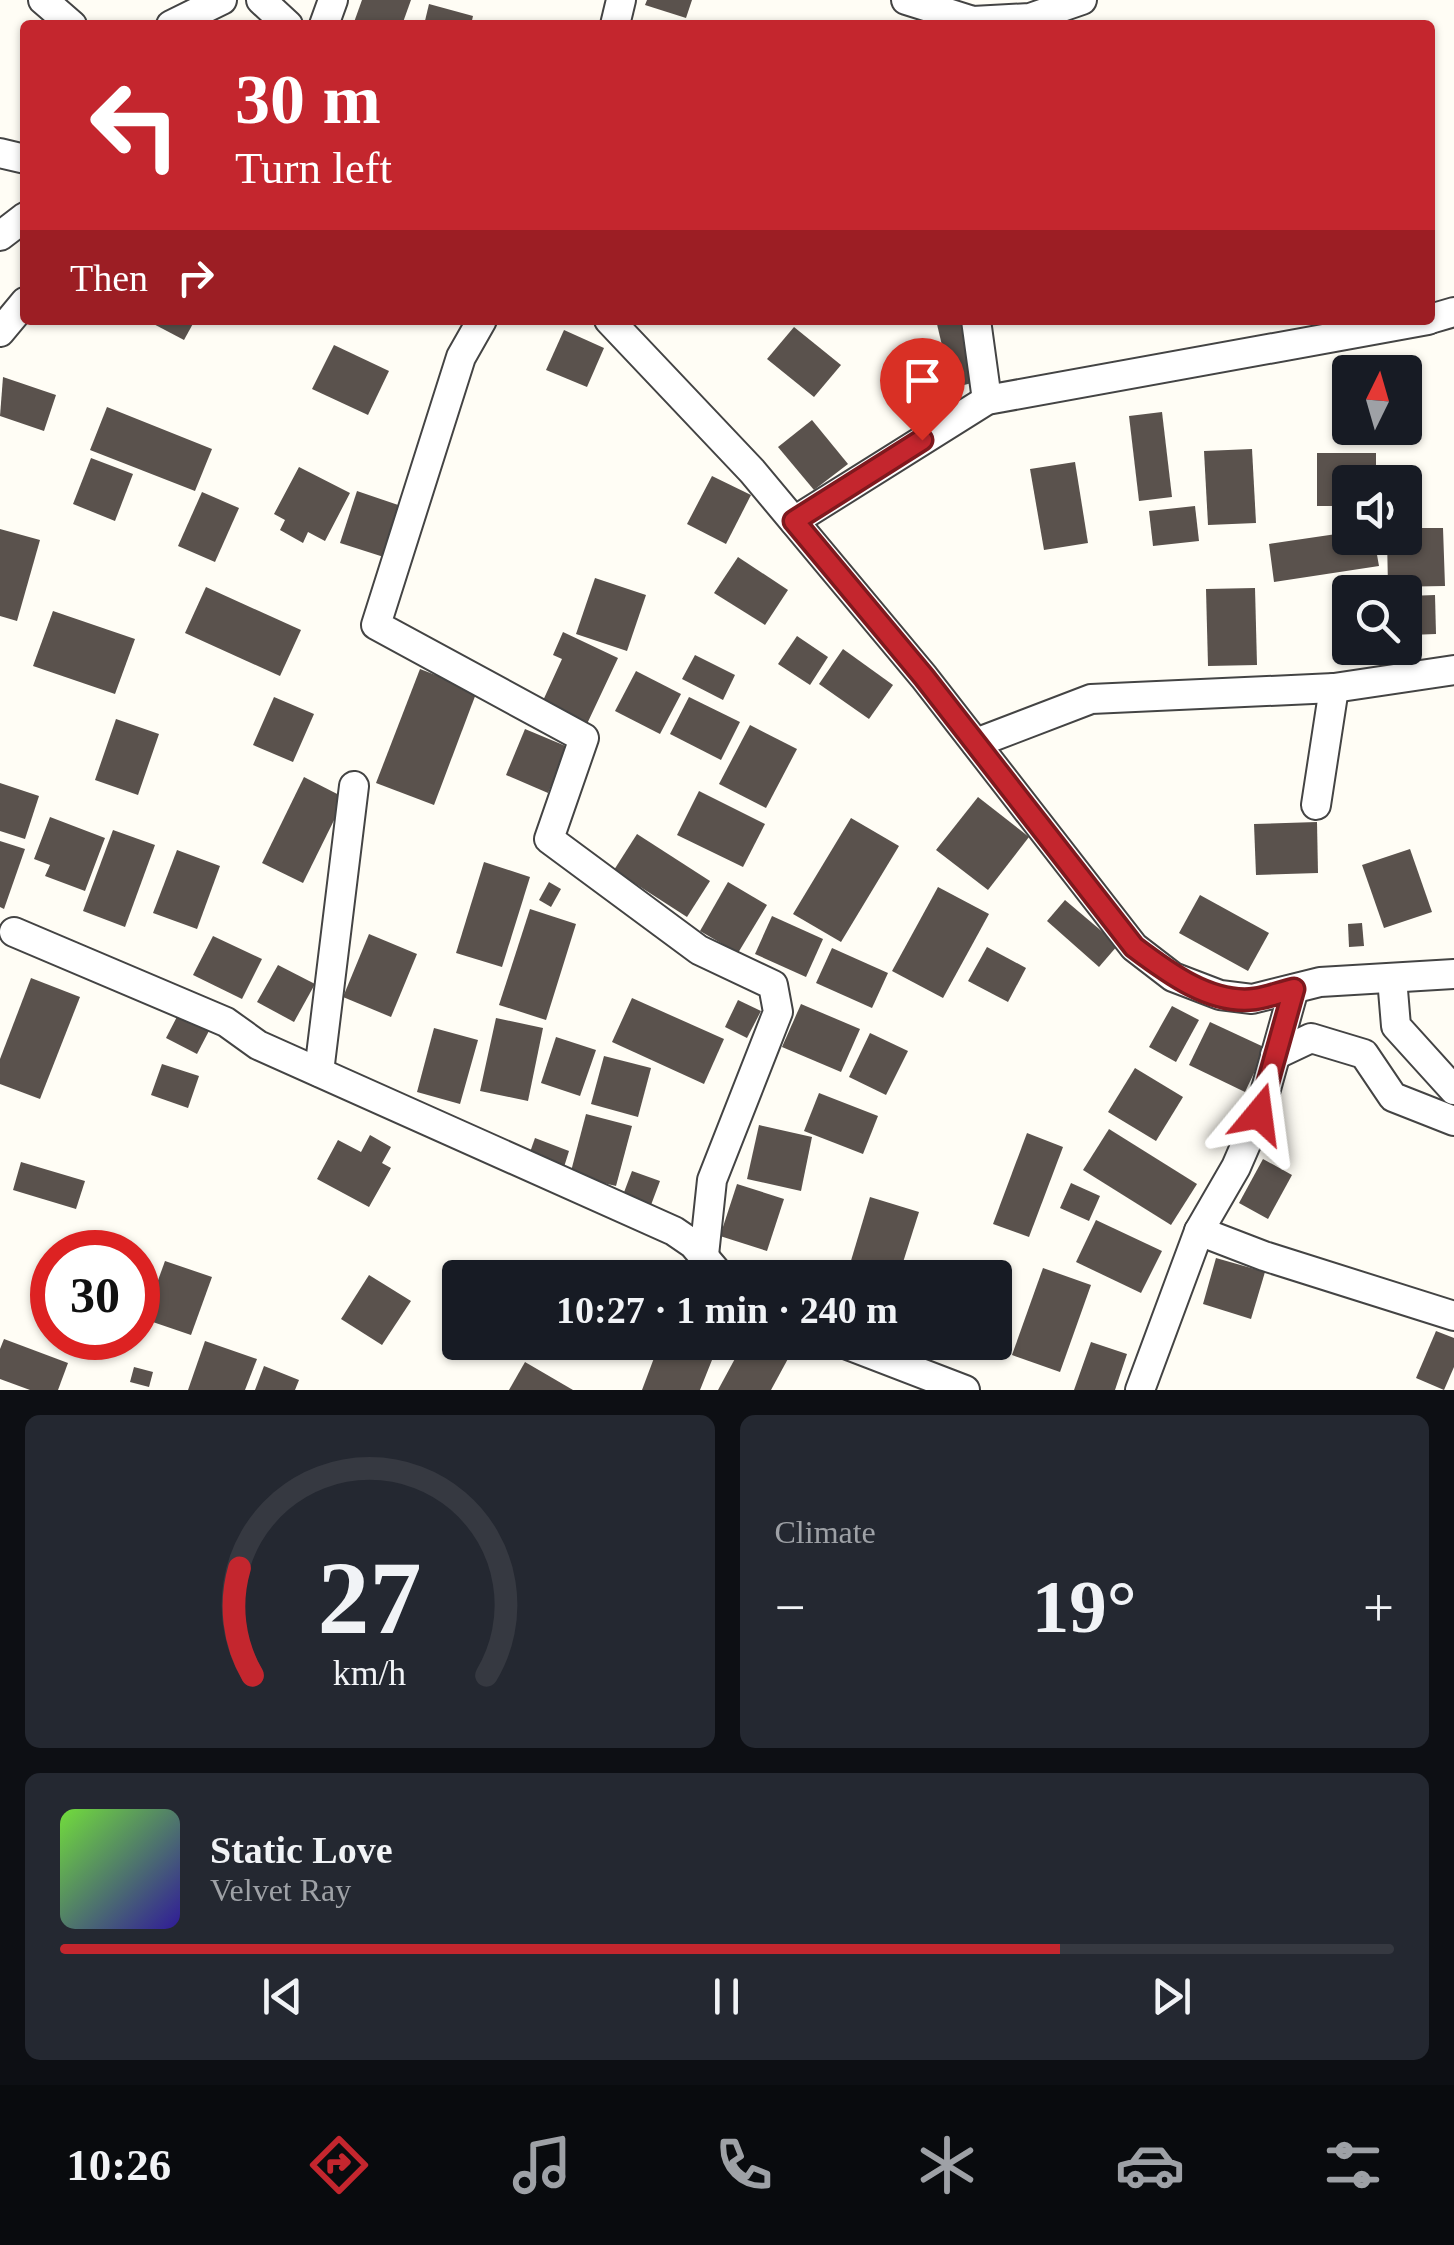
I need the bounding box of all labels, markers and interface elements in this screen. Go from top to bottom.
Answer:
icon: left [70,60,200,190]
text: 30 m [235,61,381,138]
text: Turn left [235,143,392,193]
icon: right [168,250,223,305]
text: Then [70,257,148,299]
pin [880,338,965,441]
icon: arrive [895,353,950,408]
north arrow [1332,355,1422,445]
map controls [1332,355,1422,665]
button: sound [1332,465,1422,555]
button: search [1332,575,1422,665]
position arrow [1207,1062,1311,1166]
speed limit sign: 30 [30,1230,160,1360]
text: 10:27 · 1 min · 240 m [556,1289,898,1331]
text: Climate [775,1514,876,1550]
text: 27 [318,1540,422,1655]
text: 19° [1032,1565,1137,1648]
text: − [775,1577,806,1638]
text: + [1363,1577,1394,1638]
text: km/h [333,1653,407,1693]
text: Static Love [210,1829,393,1871]
text: Velvet Ray [210,1872,351,1908]
icon: previous [255,1969,310,2024]
icon: pause [699,1969,754,2024]
icon: next [1144,1969,1199,2024]
icon: directions [304,2130,374,2200]
icon: music [507,2130,577,2200]
icon: phone [709,2130,779,2200]
icon: climate [912,2130,982,2200]
icon: car [1115,2130,1185,2200]
icon: filters [1318,2130,1388,2200]
text: 10:26 [66,2140,171,2190]

